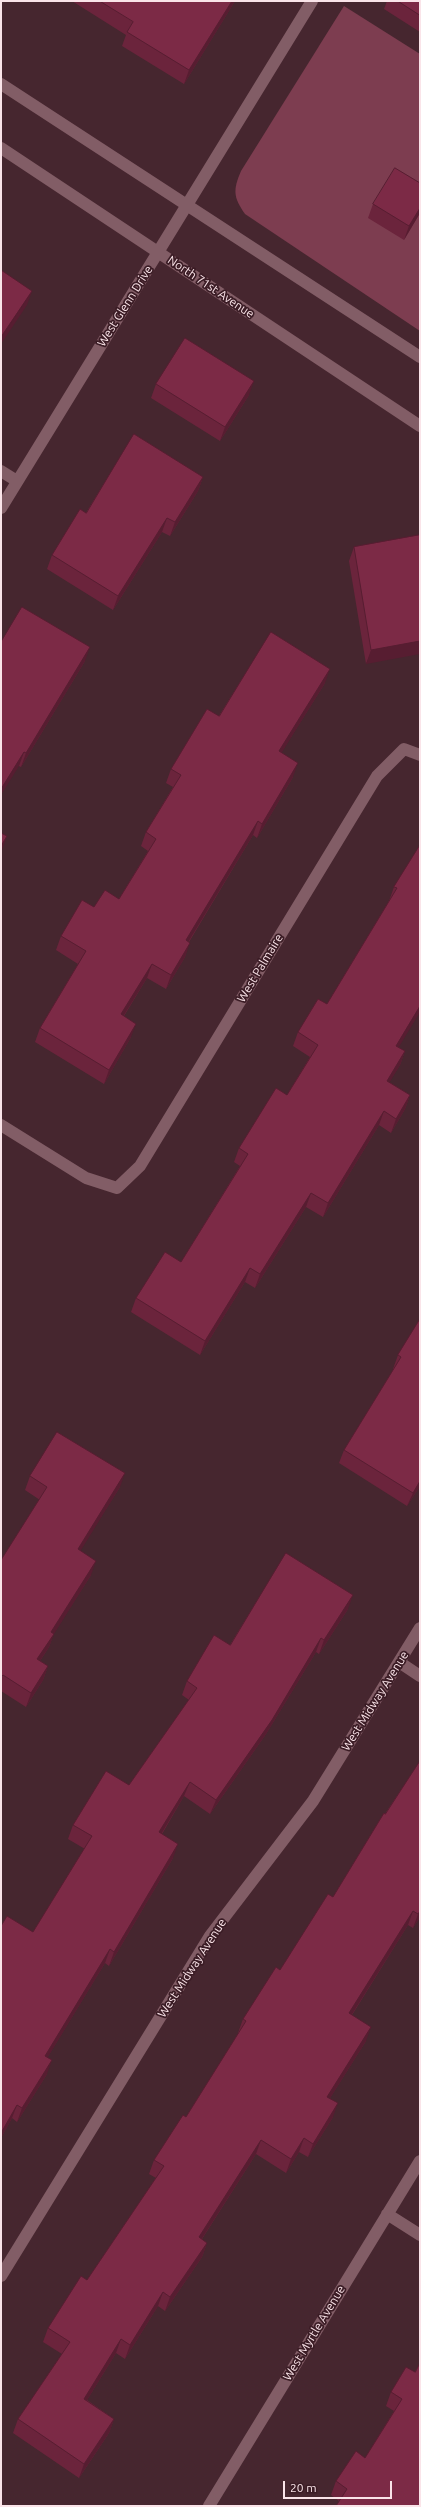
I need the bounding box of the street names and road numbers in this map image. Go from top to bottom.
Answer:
street label: North 71st Avenue [165,253,257,321]
street label: West Glenn Drive [94,263,156,349]
street label: West Palmaire [234,931,286,1005]
street label: West Midway Avenue [338,1648,412,1754]
street label: West Midway Avenue [155,1916,229,2020]
street label: West Myrtle Avenue [280,2283,348,2383]

